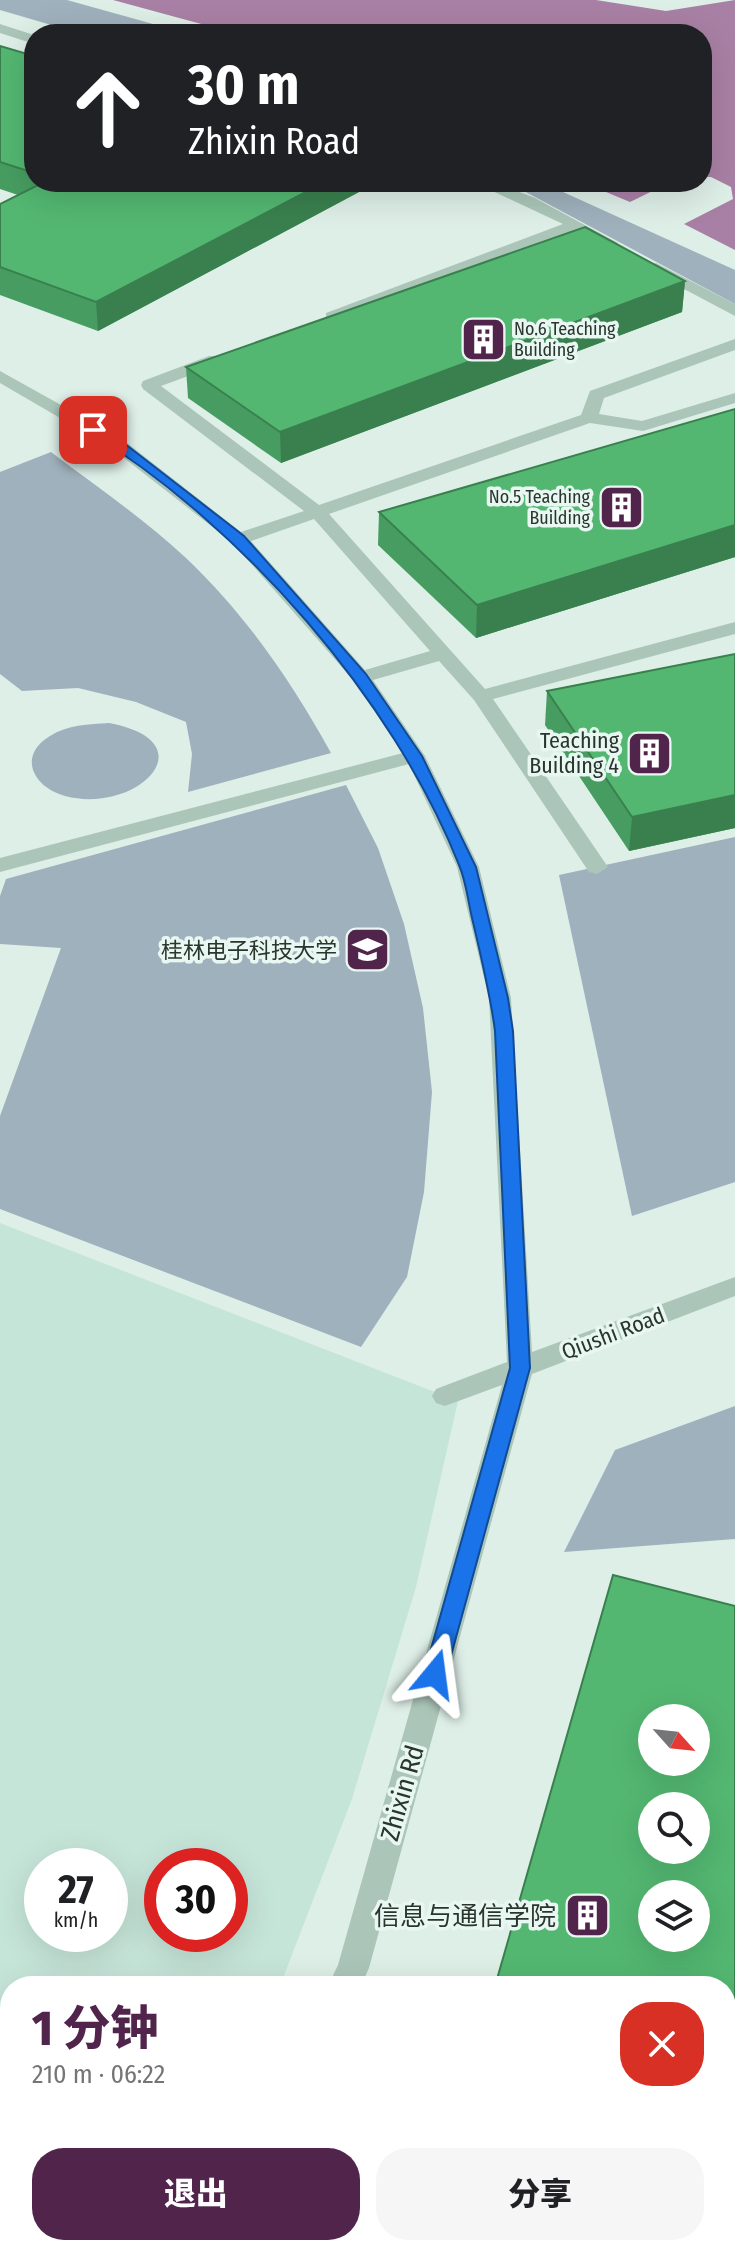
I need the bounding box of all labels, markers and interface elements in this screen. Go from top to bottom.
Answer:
text: 30 m [188,52,299,119]
icon: ahead [56,56,160,160]
text: Zhixin Road [188,120,360,164]
building icon: No.6 Teaching Building [459,315,507,363]
place label: No.6 Teaching Building [514,318,616,361]
pin [59,396,127,464]
icon: arrive [71,408,115,452]
building icon: No.5 Teaching Building [597,483,645,531]
place label: No.5 Teaching Building [489,486,591,529]
place label: Teaching Building 4 [529,727,620,779]
building icon: Teaching Building 4 [626,729,674,777]
school or university icon: 桂林电子科技大学 [344,926,392,974]
place label: 桂林电子科技大学 [161,937,337,964]
street label: Qiushi Road [558,1301,669,1365]
position arrow [393,1632,477,1716]
north arrow [638,1704,710,1776]
map controls [638,1704,710,1952]
street label: Zhixin Rd [374,1742,431,1845]
button: search [638,1792,710,1864]
speed limit sign: 30 [144,1848,248,1952]
text: 27 [58,1866,94,1914]
button: layers [638,1880,710,1952]
building icon: 信息与通信学院 [563,1892,611,1940]
place label: 信息与通信学院 [374,1901,556,1932]
text: km/h [54,1908,98,1932]
text: 1 分钟 [32,2000,158,2058]
button: close [620,2002,704,2086]
text: 210 m · 06:22 [32,2059,165,2090]
button: 退出 [32,2148,360,2240]
button: 分享 [376,2148,704,2240]

